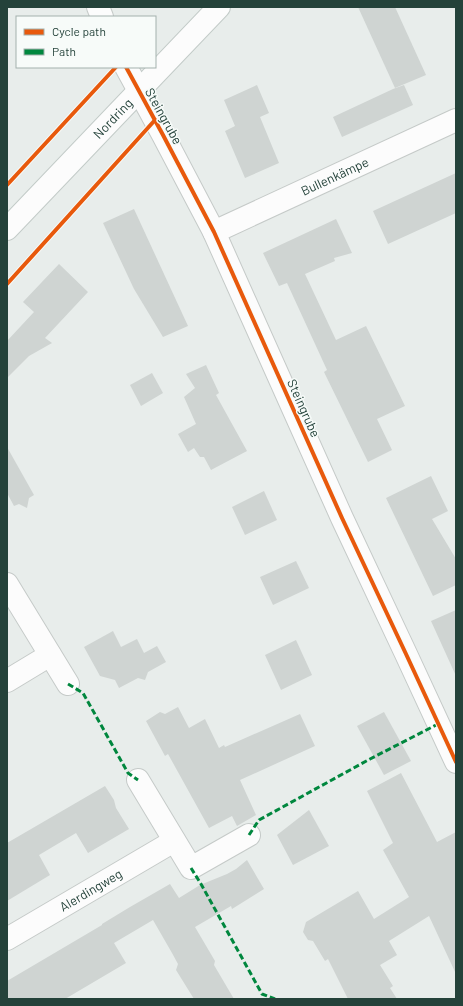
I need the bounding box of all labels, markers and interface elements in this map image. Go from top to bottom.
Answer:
legend [16,16,156,68]
text: Cycle path [52,24,106,38]
text: Path [52,44,76,58]
street label: Steingrube [142,85,186,147]
street label: Nordring [90,95,136,142]
street label: Bullenkämpe [298,154,371,199]
street label: Steingrube [284,376,324,440]
street label: Alerdingweg [56,865,125,915]

